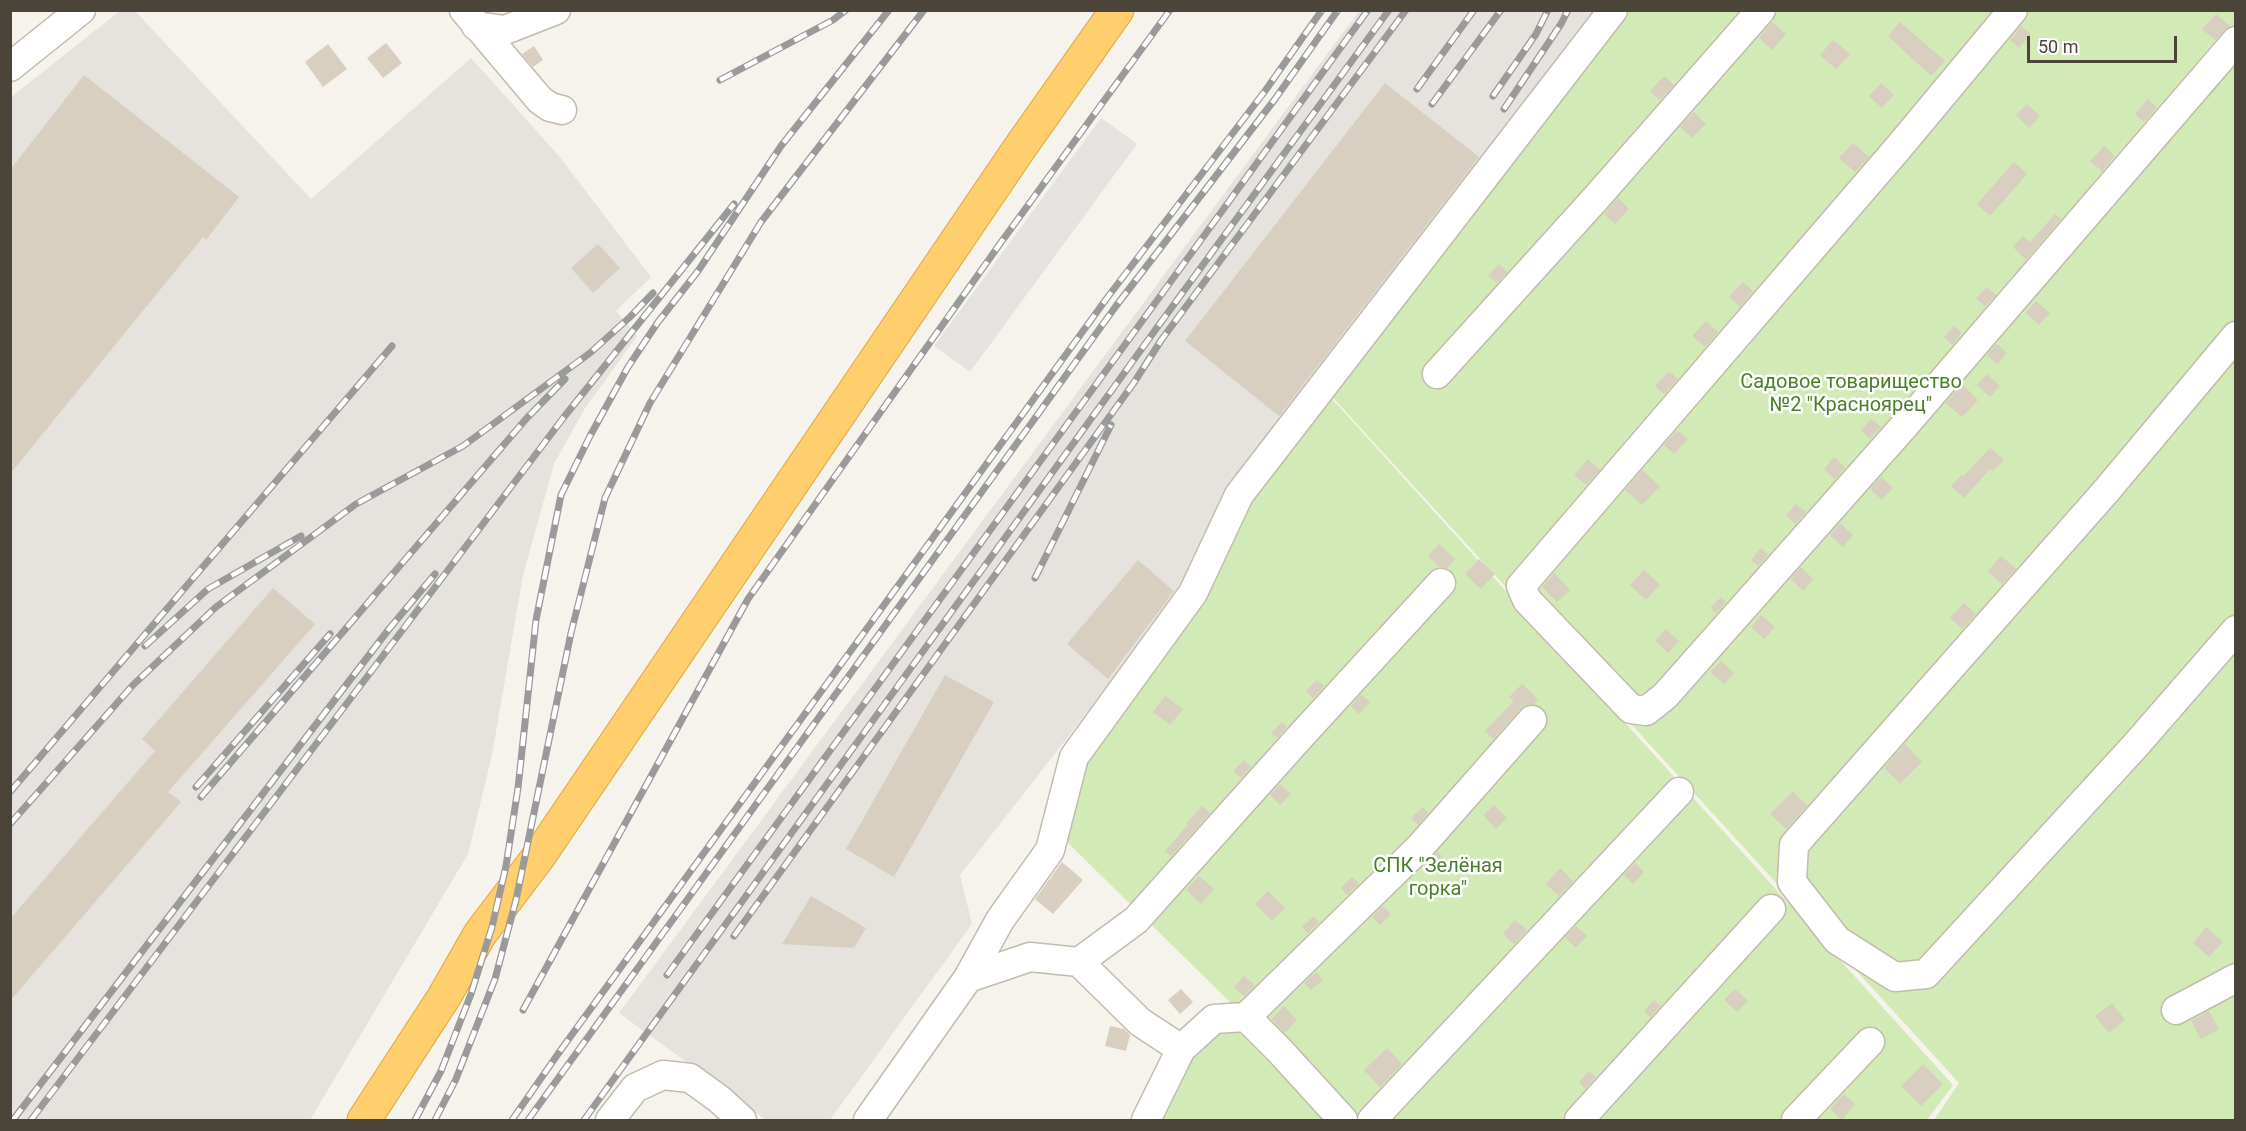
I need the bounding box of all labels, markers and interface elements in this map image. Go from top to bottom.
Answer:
scale bar [2030,24,2180,62]
text: 50 m [2038,36,2078,57]
park label: Садовое товарищество №2 "Красноярец" [1740,371,1962,418]
park label: СПК "Зелёная горка" [1373,855,1503,902]

